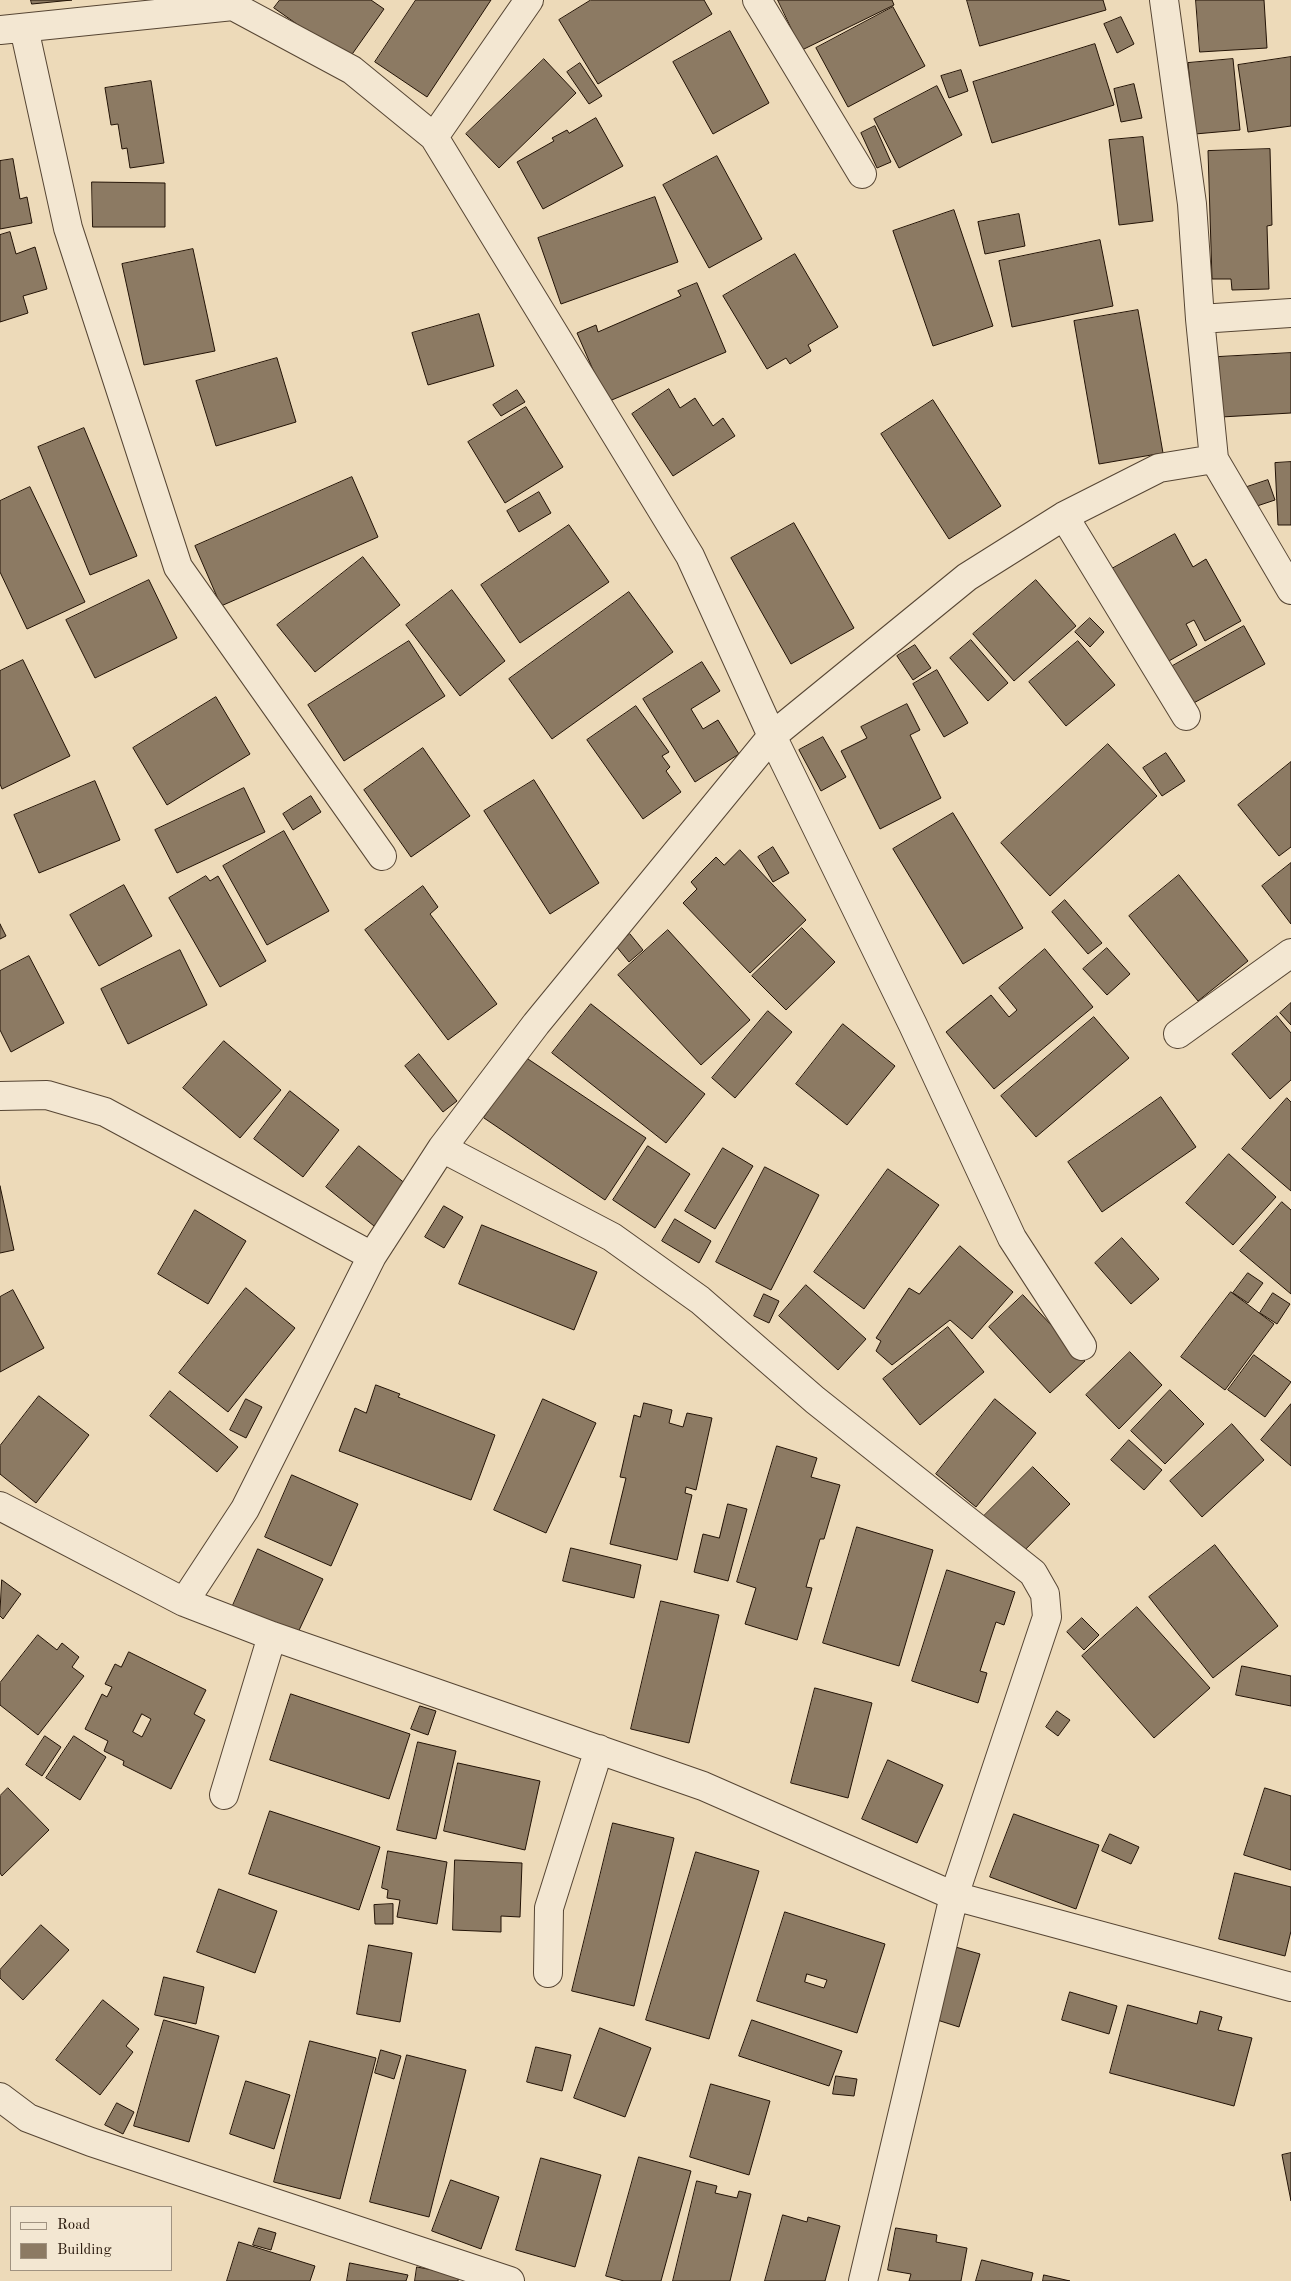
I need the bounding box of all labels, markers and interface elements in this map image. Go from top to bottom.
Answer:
legend [10,2206,172,2271]
text: Road [57,2218,90,2233]
text: Building [57,2243,112,2258]

